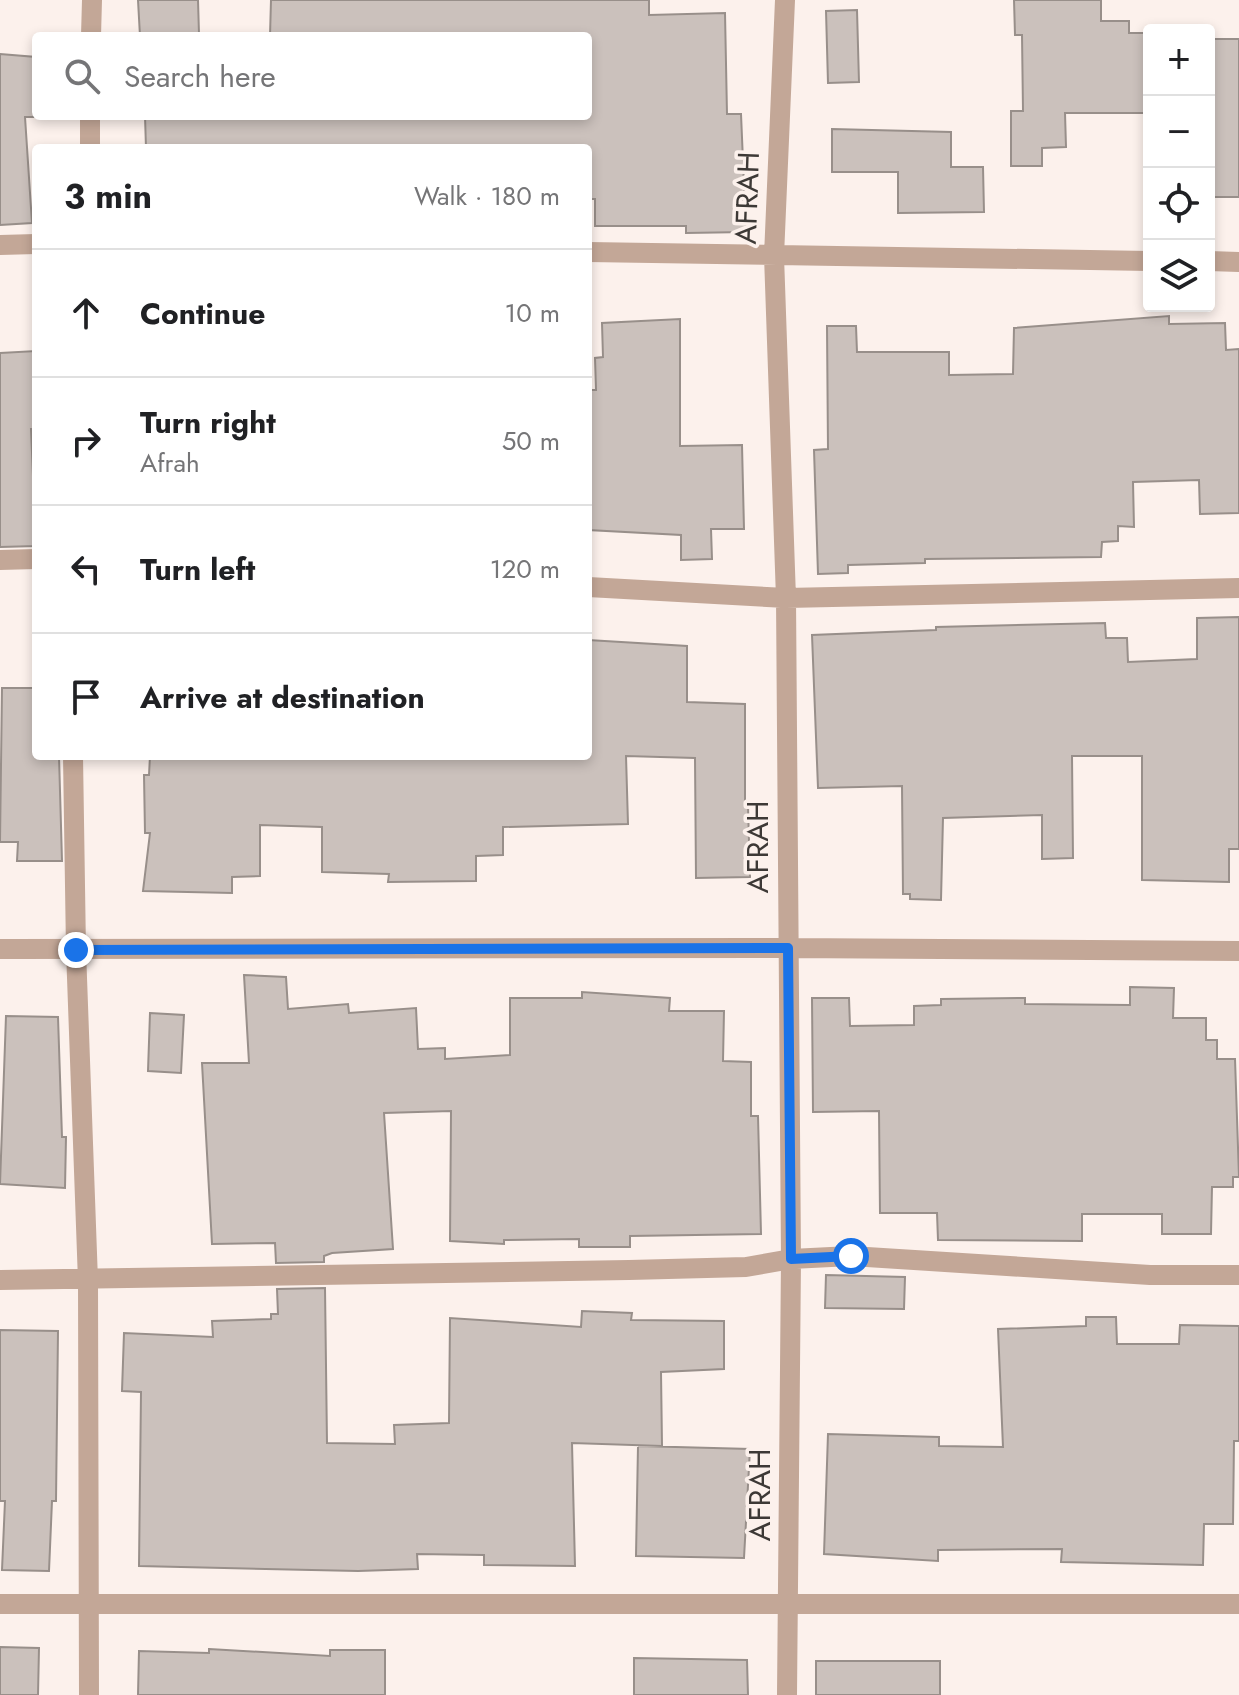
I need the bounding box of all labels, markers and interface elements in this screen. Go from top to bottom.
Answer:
map controls [1143,24,1215,312]
button: + [1143,24,1215,96]
search box [32,32,592,120]
icon: search [60,54,104,98]
text: Search here [124,55,276,98]
button: − [1143,96,1215,168]
street label: AFRAH [724,151,770,245]
button: locate [1143,168,1215,240]
text: 3 min [64,172,152,221]
text: Walk · 180 m [414,177,560,215]
button: layers [1143,240,1215,312]
icon: ahead [64,291,108,335]
text: Continue [140,292,266,335]
text: 10 m [505,294,560,332]
text: Turn right [140,401,276,444]
icon: right [64,419,108,463]
text: 50 m [502,422,560,460]
text: Afrah [140,444,200,482]
icon: left [64,547,108,591]
text: Turn left [140,548,255,591]
text: 120 m [490,550,560,588]
icon: arrive [64,675,108,719]
text: Arrive at destination [140,676,425,719]
street label: AFRAH [736,801,779,893]
route end [58,932,94,968]
route start [833,1238,869,1274]
street label: AFRAH [738,1449,781,1541]

